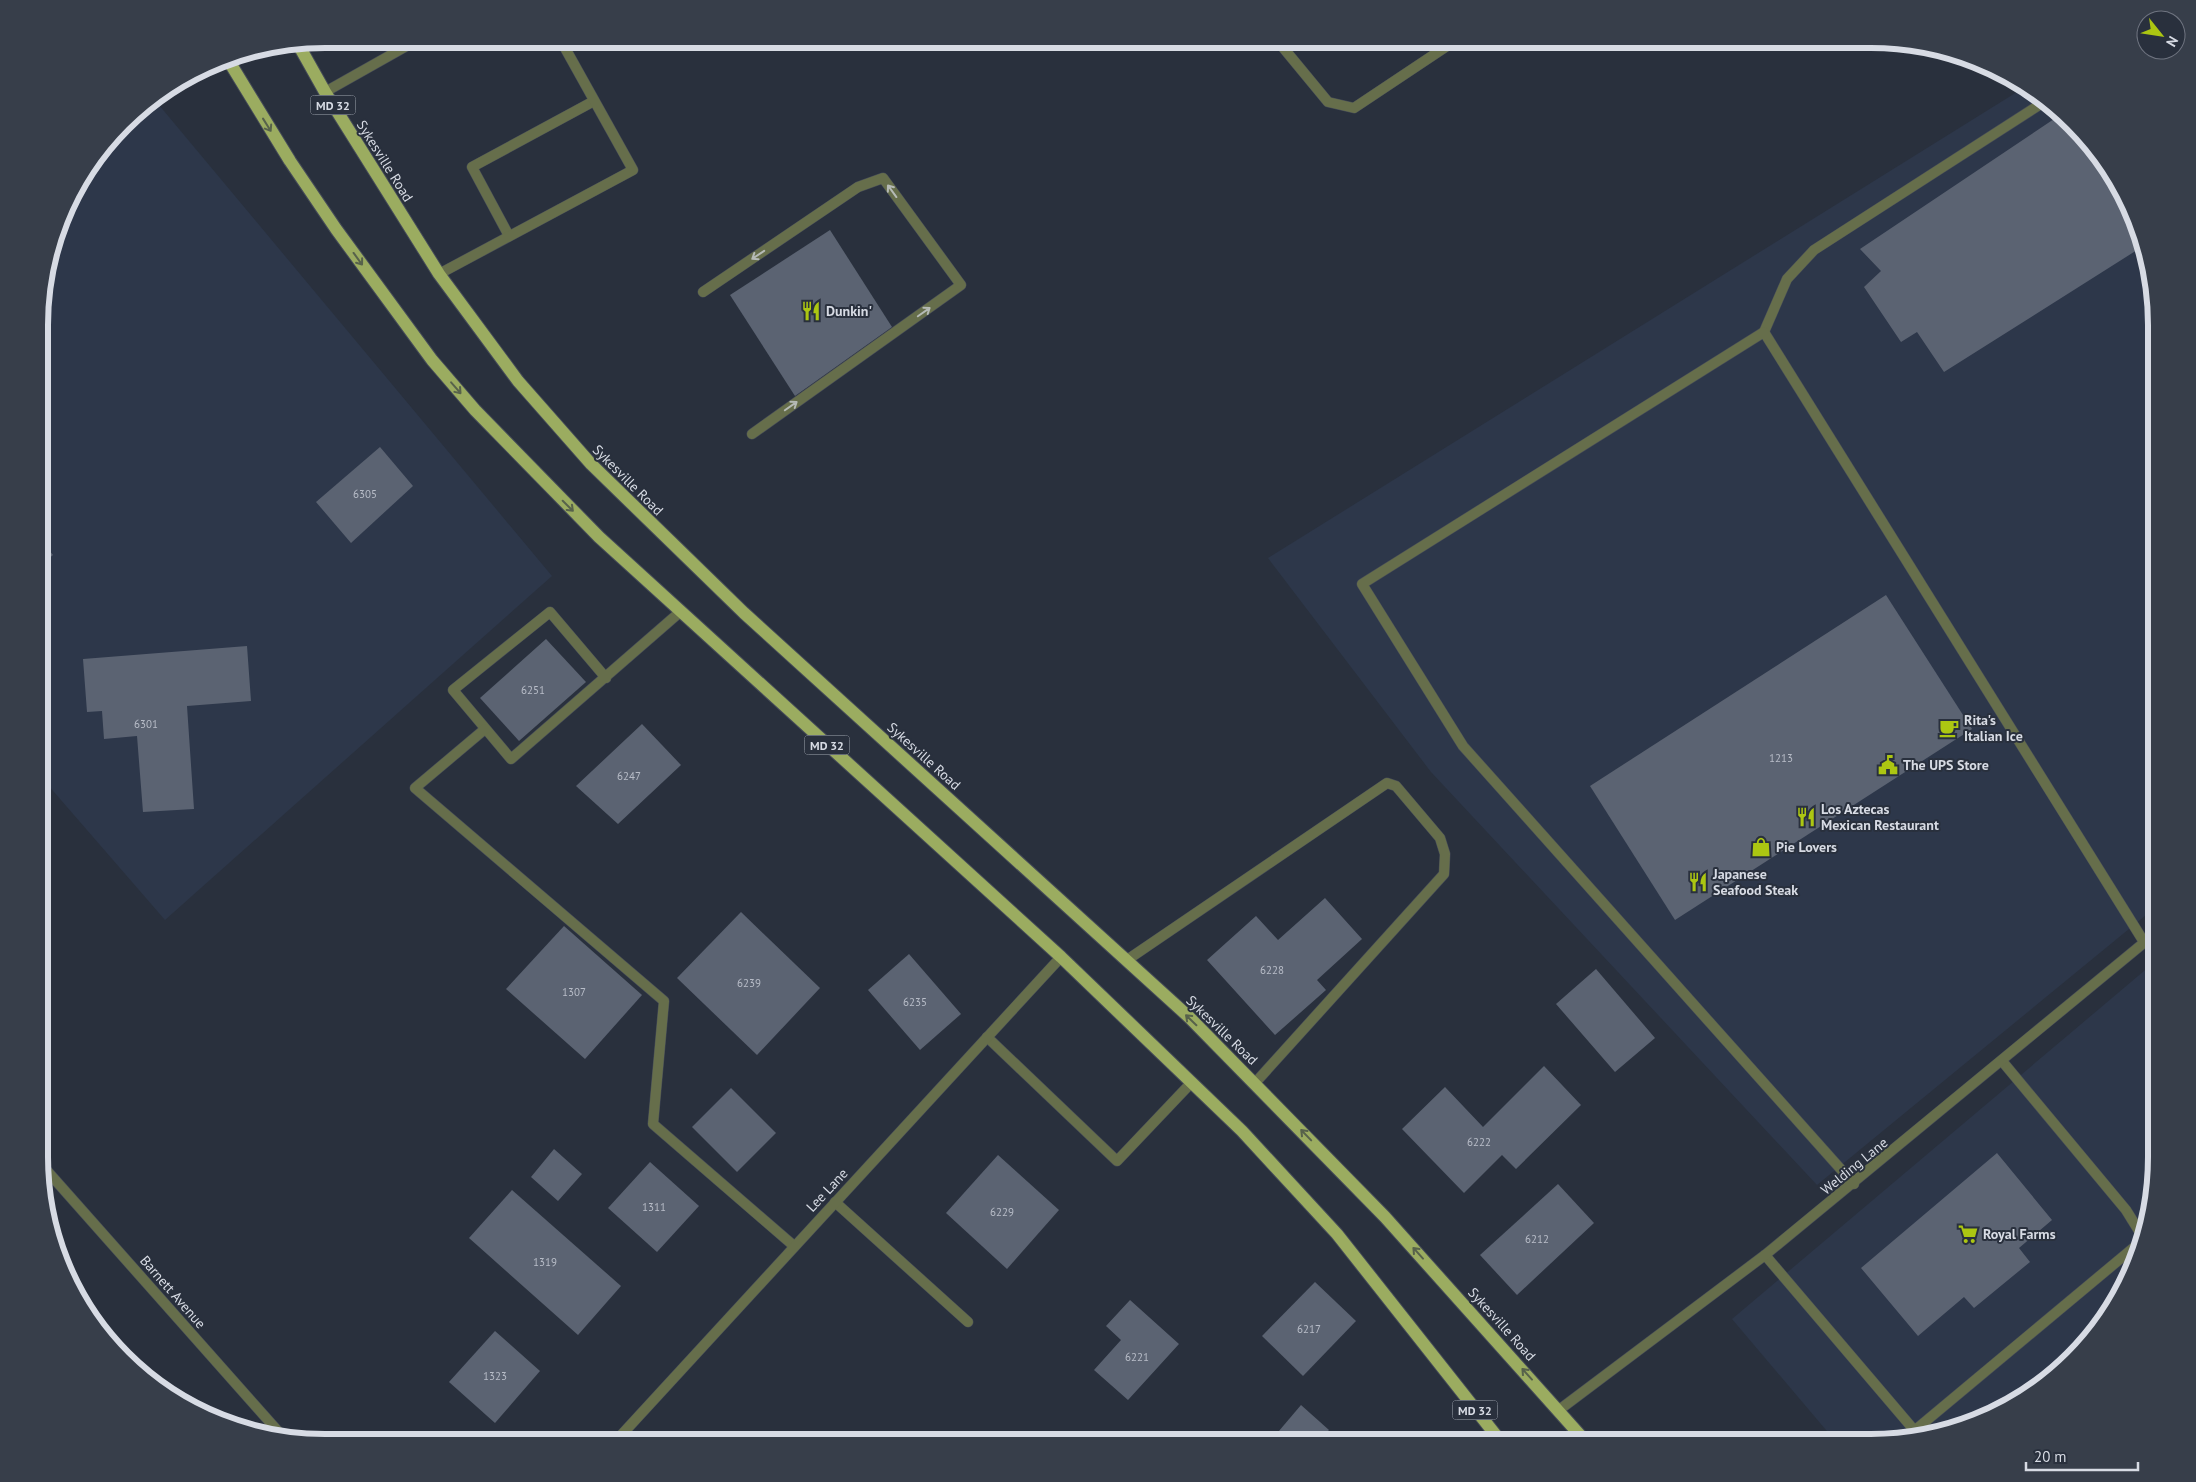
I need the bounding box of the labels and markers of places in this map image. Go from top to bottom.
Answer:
restaurant icon: Dunkin' [800,300,822,322]
place label: Dunkin' [826,302,872,320]
place label: Rita's Italian Ice [1964,711,2023,745]
cafe icon: Rita's Italian Ice [1938,717,1960,739]
public building icon: The UPS Store [1877,754,1899,776]
place label: The UPS Store [1903,756,1989,774]
place label: Los Aztecas Mexican Restaurant [1821,800,1939,834]
restaurant icon: Los Aztecas Mexican Restaurant [1795,806,1817,828]
shop icon: Pie Lovers [1750,836,1772,858]
place label: Pie Lovers [1776,838,1837,856]
place label: Japanese Seafood Steak [1712,865,1798,899]
restaurant icon: Japanese Seafood Steak [1687,871,1709,893]
supermarket icon: Royal Farms [1957,1223,1979,1245]
place label: Royal Farms [1983,1225,2056,1243]

